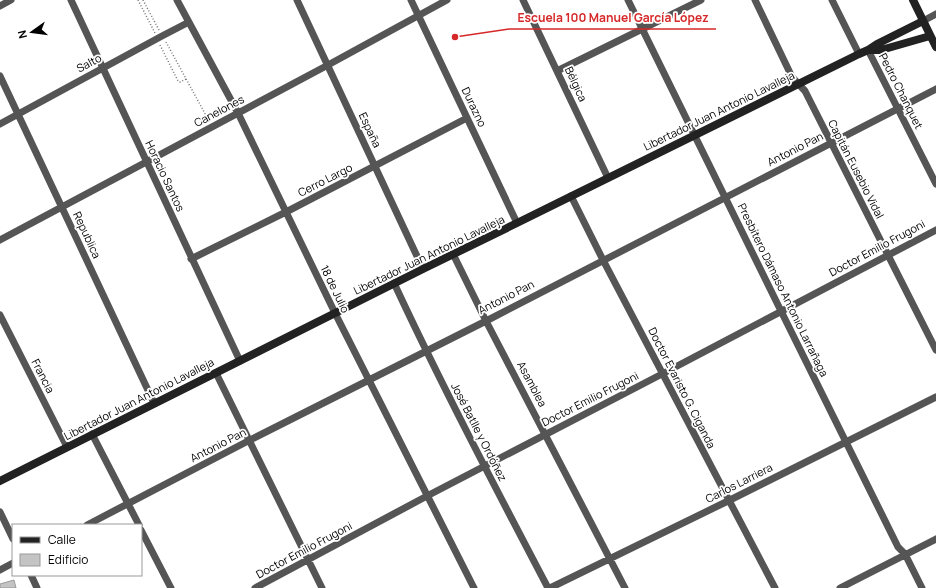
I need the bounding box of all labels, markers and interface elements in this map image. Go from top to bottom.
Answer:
callout: Escuela 100 Manuel García López [509,5,716,29]
text: Escuela 100 Manuel García López [517,9,709,26]
north arrow [12,12,52,52]
text: N [14,29,30,40]
street label: Salto [74,50,104,75]
street label: Pedro Chanquet [876,50,927,131]
street label: Bélgica [562,64,591,104]
street label: Libertador Juan Antonio Lavalleja [641,67,797,154]
street label: Durazno [459,84,490,130]
street label: Canelones [191,91,247,130]
street label: España [356,110,385,150]
street label: Capitán Eusebio Vidal [825,117,888,221]
street label: Antonio Pan [764,128,825,169]
street label: Horacio Santos [142,138,189,214]
street label: Cerro Largo [295,159,355,200]
street label: Presbítero Dámaso Antonio Larrañaga [735,201,832,379]
street label: Republica [70,209,105,261]
street label: Libertador Juan Antonio Lavalleja [351,211,507,298]
street label: Doctor Emilio Frugoni [826,216,928,279]
street label: 18 de Julio [317,262,354,316]
street label: Antonio Pan [475,276,536,317]
street label: Doctor Evaristo G. Ciganda [645,325,720,451]
street label: Libertador Juan Antonio Lavalleja [61,354,216,443]
street label: Francia [28,356,58,395]
street label: Asamblea [514,358,551,409]
street label: Doctor Emilio Frugoni [539,368,641,430]
street label: José Batlle y Ordóñez [448,380,511,484]
street label: Antonio Pan [187,424,248,465]
street label: Carlos Larriera [703,459,775,506]
street label: Doctor Emilio Frugoni [253,518,355,581]
legend [12,524,142,576]
text: Calle [48,531,76,548]
text: Edificio [48,551,88,568]

